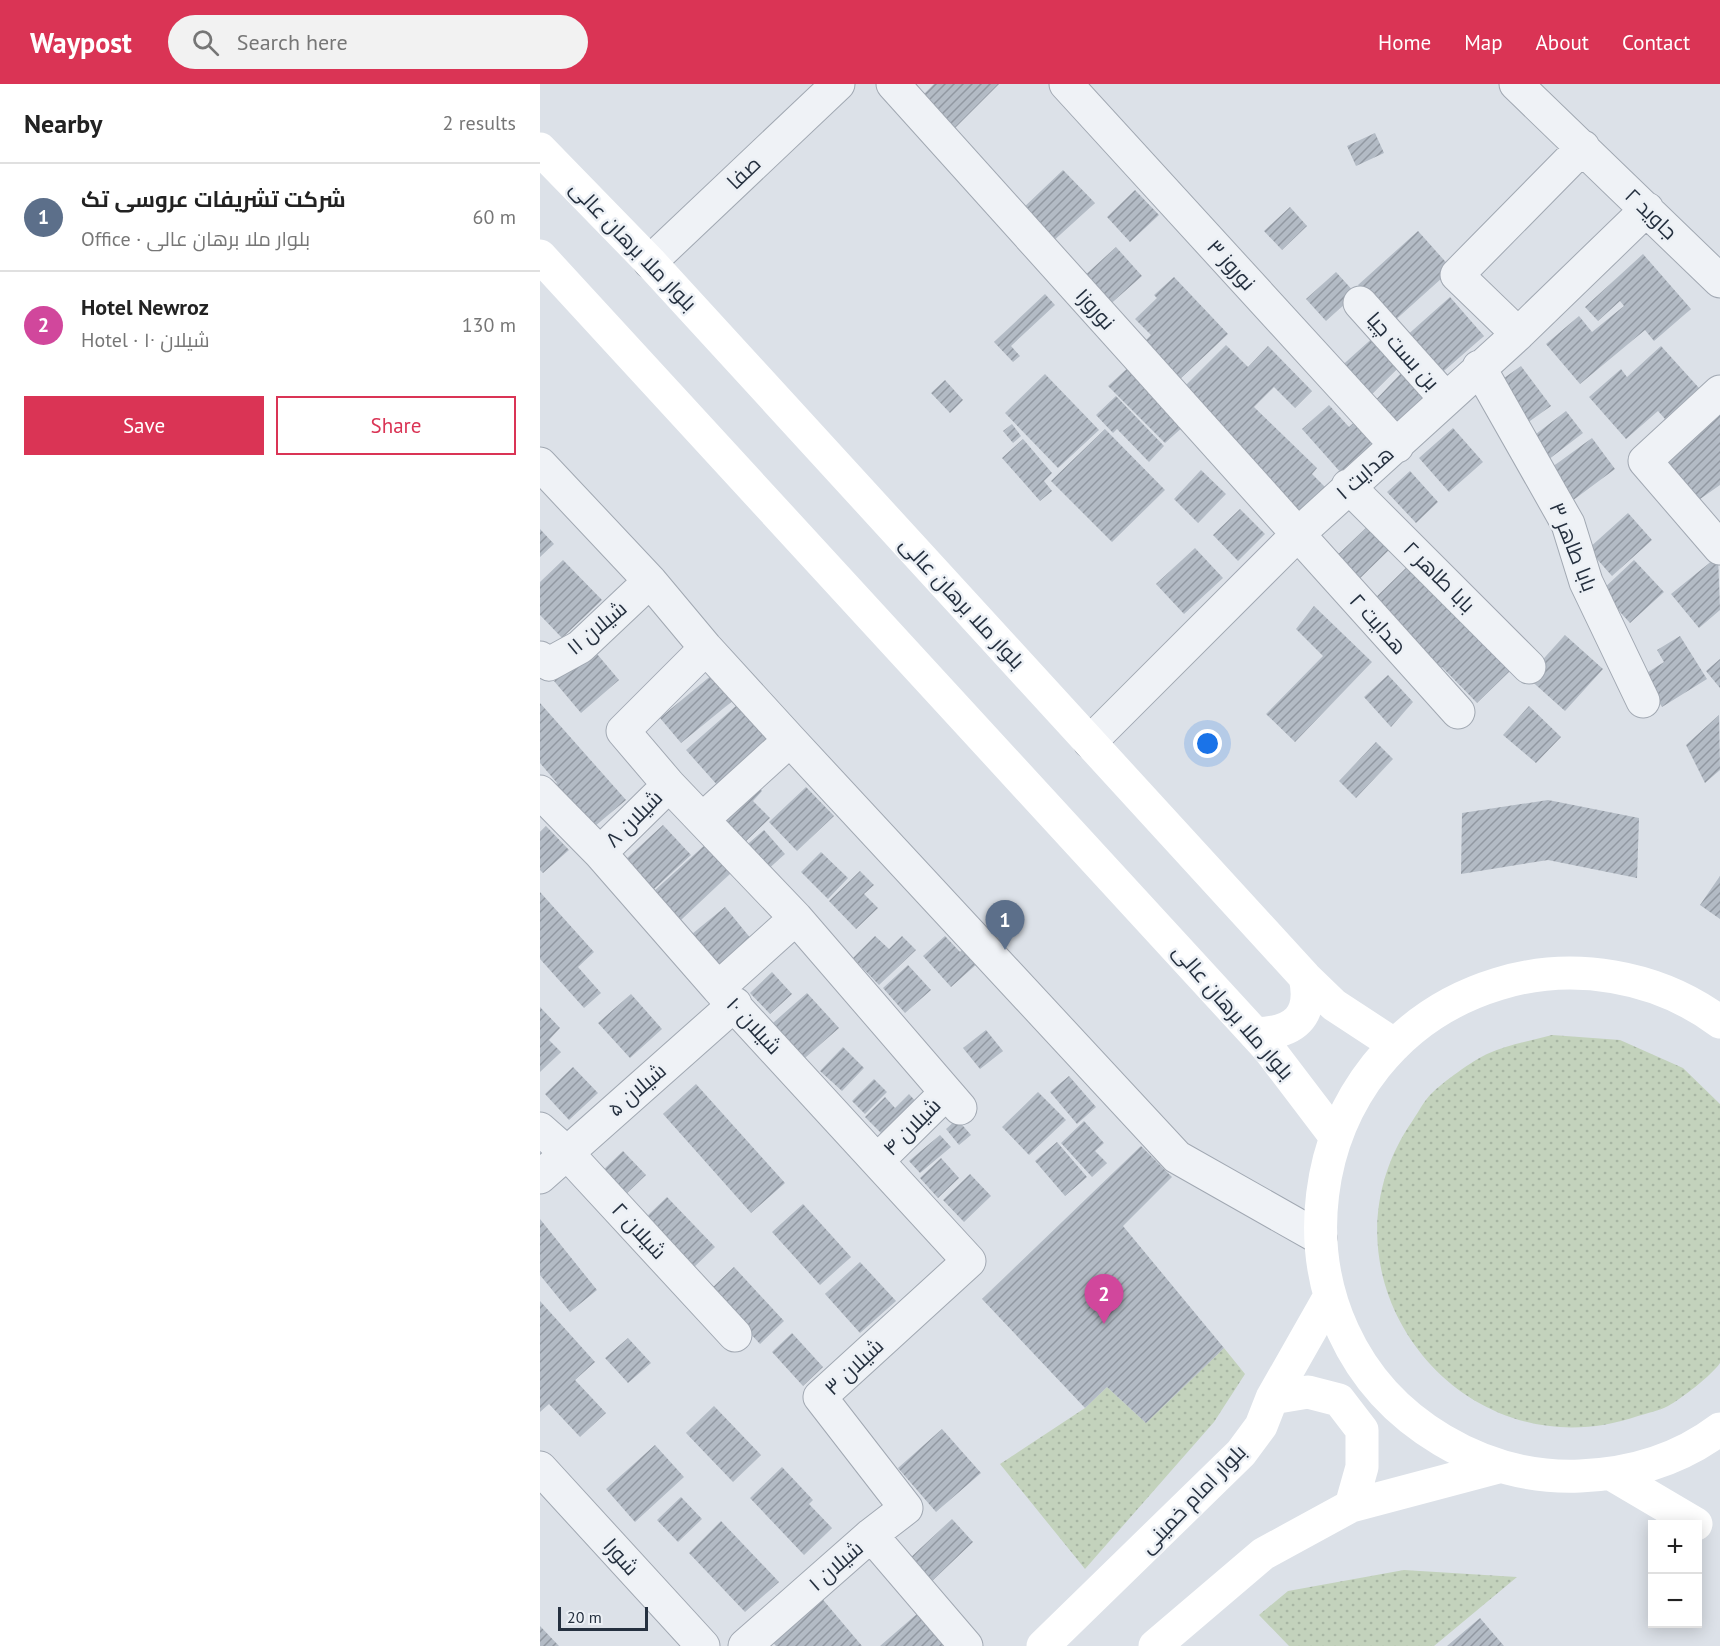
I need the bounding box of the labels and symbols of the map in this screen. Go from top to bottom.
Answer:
street label: صفا [721,150,766,195]
street label: بلوار ملا برهان عالی [564,175,703,317]
street label: جاوید ۲ [1619,182,1683,245]
street label: نوروز ۳ [1201,233,1261,296]
street label: نوروز۱ [1070,282,1121,335]
street label: بن بست چیا [1360,306,1446,396]
street label: هدایت ۱ [1330,440,1399,505]
street label: بابا طاهر ۳ [1543,498,1604,595]
street label: بلوار ملا برهان عالی [894,531,1031,675]
street label: بابا طاهر ۲ [1398,535,1481,618]
street label: هدایت ۲ [1344,587,1413,660]
street label: شیلان ۱۱ [561,595,632,661]
your location [1193,729,1222,758]
street label: شیلان ۸ [599,784,668,853]
pin: 1 [986,900,1024,950]
street label: بلوار ملا برهان عالی [1167,938,1300,1085]
street label: شیلان ۱۰ [721,991,788,1060]
street label: شیلان ۵ [602,1057,671,1122]
street label: شیلان ۴ [877,1092,946,1161]
street label: شیلان ۲ [606,1196,673,1265]
pin: 2 [1084,1274,1124,1324]
street label: شیلان ۳ [818,1332,889,1401]
street label: بلوار امام خمینی [1134,1438,1252,1560]
street label: شورا [598,1533,645,1581]
street label: شیلان ۱ [803,1535,869,1597]
scale bar [558,1604,648,1632]

